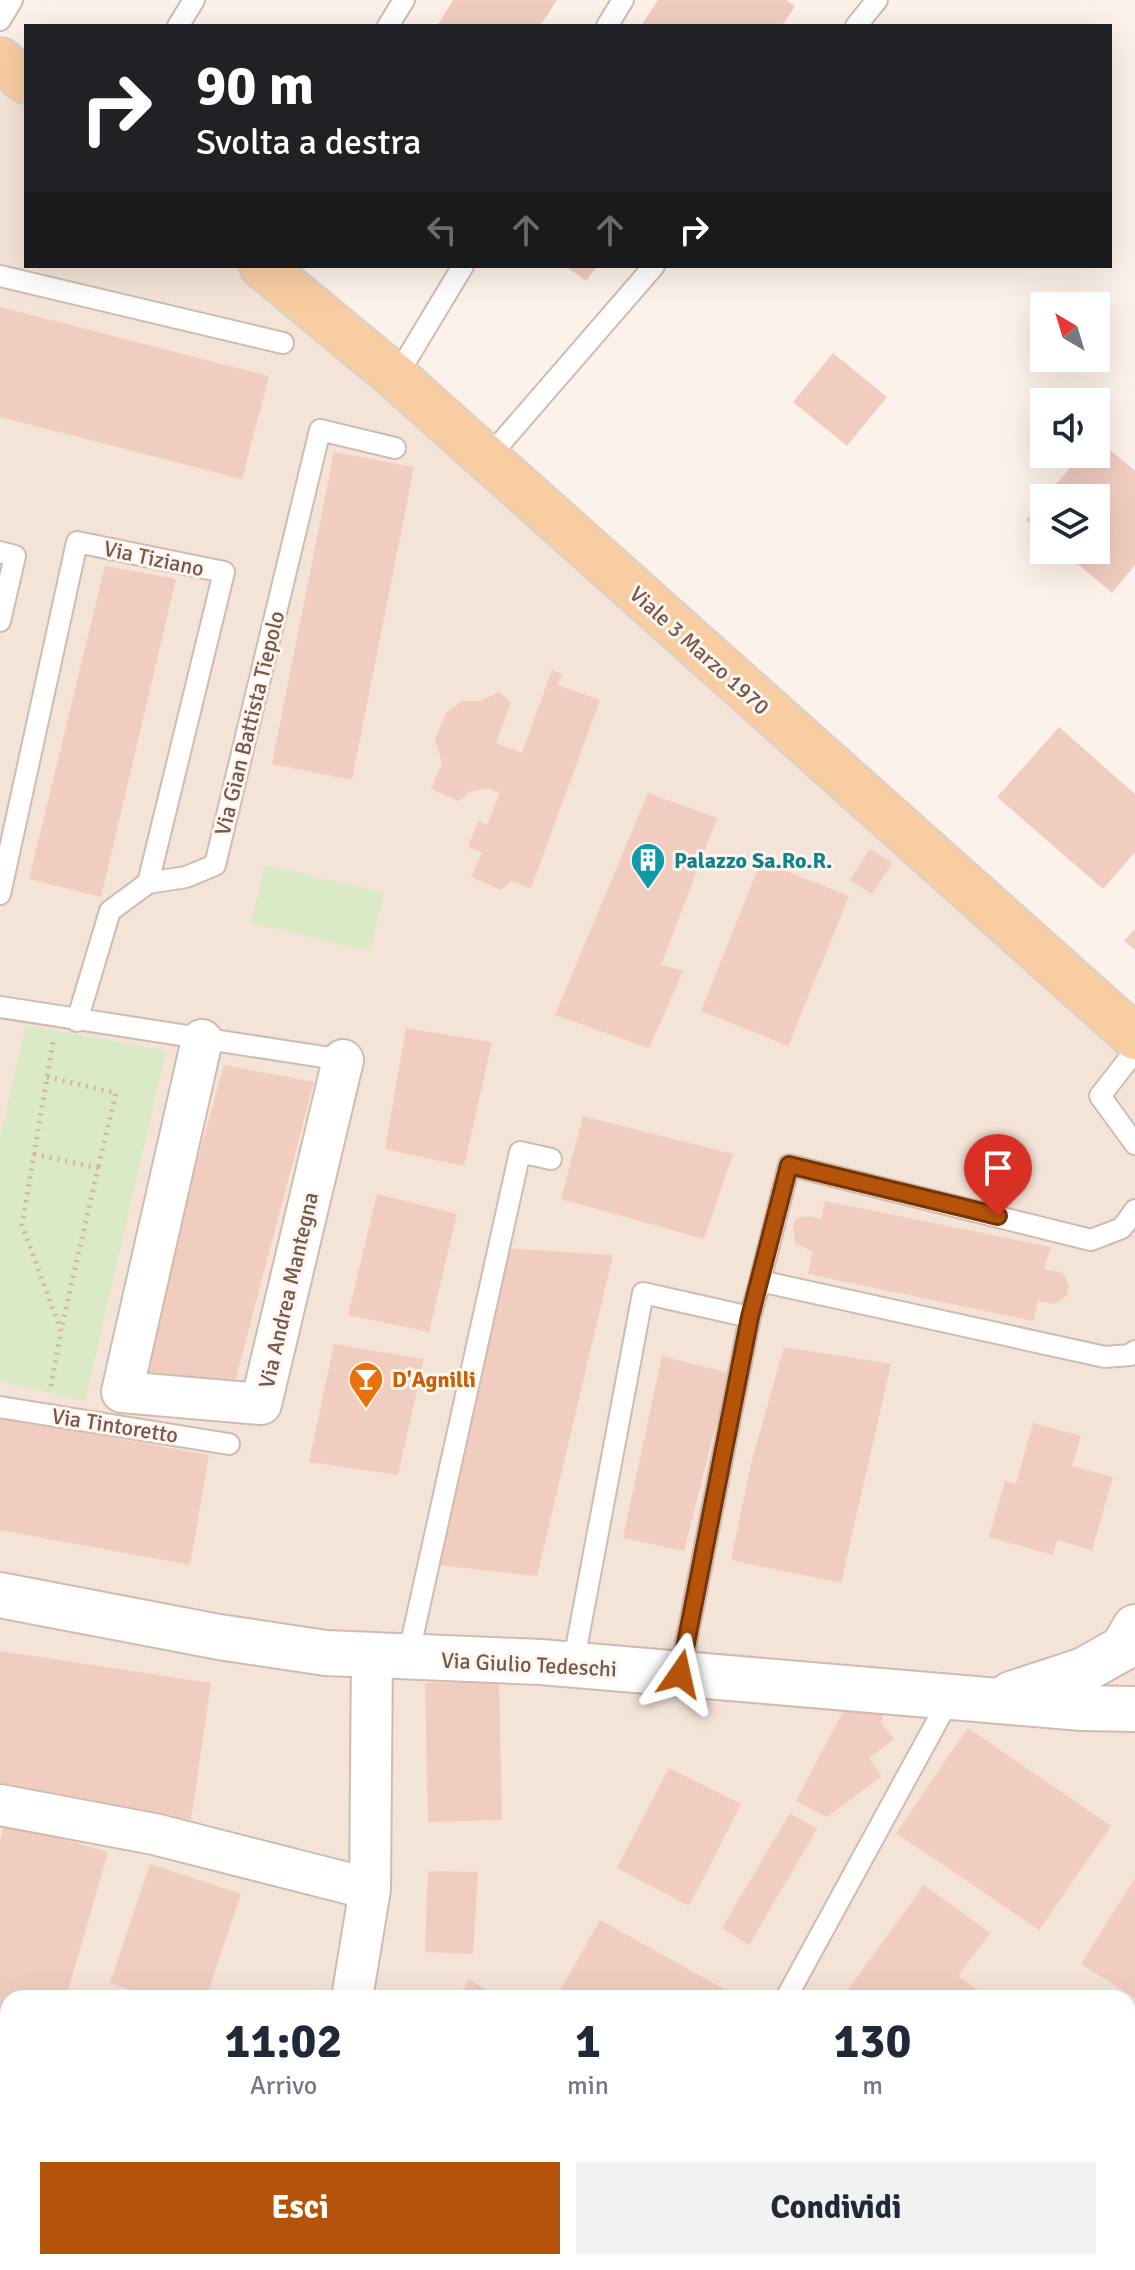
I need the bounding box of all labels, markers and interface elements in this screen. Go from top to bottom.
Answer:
text: 90 m [196,51,314,120]
icon: right [64,56,168,160]
text: Svolta a destra [196,120,422,165]
icon: left [420,208,464,252]
icon: ahead [504,208,548,252]
icon: ahead [588,208,632,252]
icon: right [672,208,716,252]
north arrow [1030,292,1110,372]
map controls [1030,292,1110,564]
button: sound [1030,388,1110,468]
button: layers [1030,484,1110,564]
street label: Via Tiziano [101,535,206,582]
street label: Viale 3 Marzo 1970 [624,580,775,720]
street label: Via Gian Battista Tiepolo [209,608,290,838]
building icon: Palazzo Sa.Ro.R. [629,841,667,891]
place label: Palazzo Sa.Ro.R. [674,847,832,874]
pin [964,1134,1032,1216]
icon: arrive [976,1146,1020,1190]
street label: Via Andrea Mantegna [253,1189,324,1391]
bar icon: D'Agnilli [347,1360,385,1410]
place label: D'Agnilli [392,1366,476,1393]
street label: Via Tintoretto [50,1402,180,1449]
position arrow [638,1632,722,1716]
street label: Via Giulio Tedeschi [440,1646,618,1683]
text: 11:02 [225,2012,342,2071]
text: 1 [575,2012,601,2071]
text: 130 [834,2012,911,2071]
text: Arrivo [250,2070,317,2102]
text: min [567,2070,609,2102]
text: m [862,2070,883,2102]
button: Esci [40,2162,560,2254]
button: Condividi [576,2162,1096,2254]

